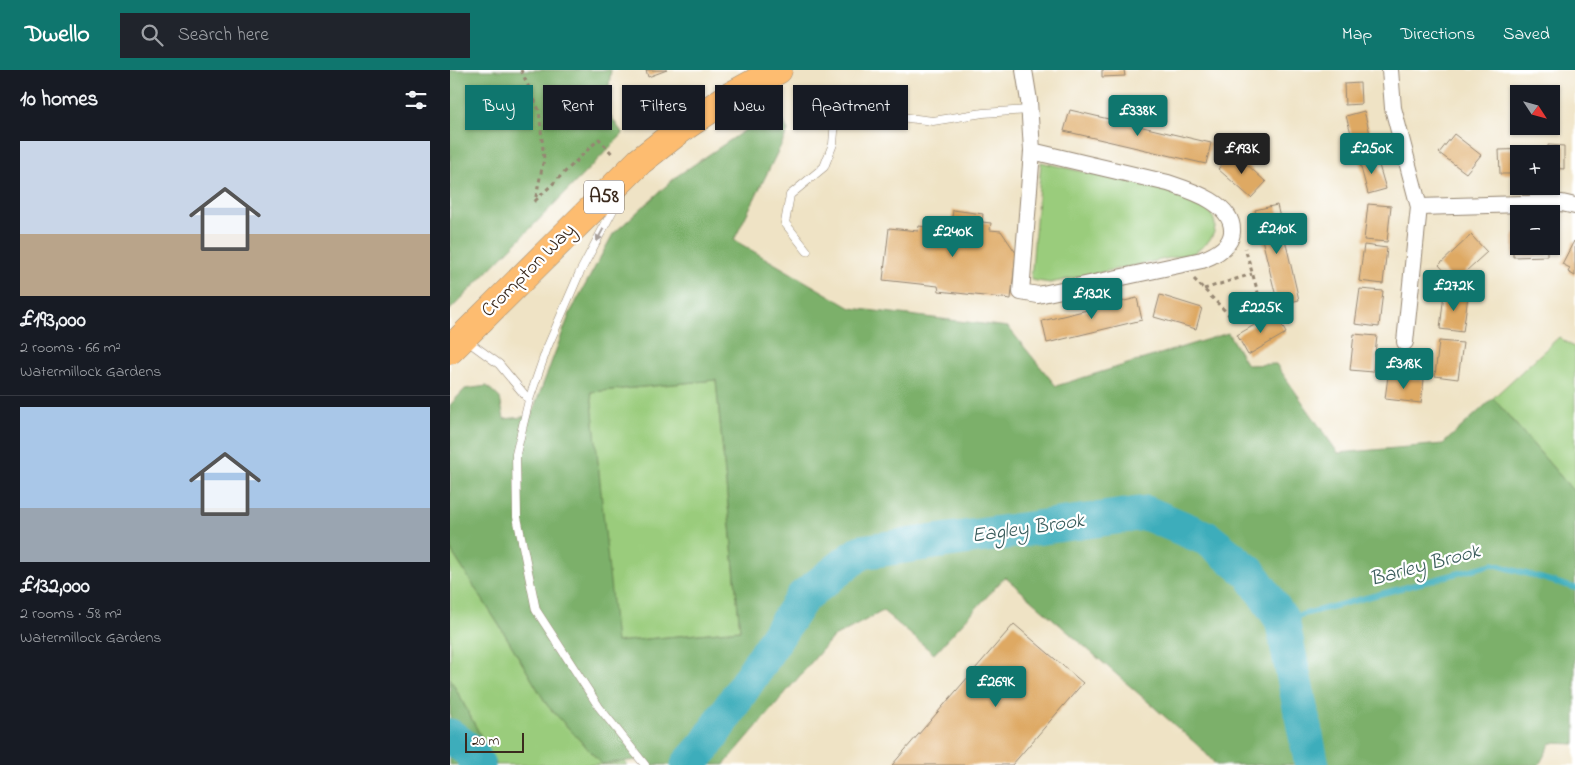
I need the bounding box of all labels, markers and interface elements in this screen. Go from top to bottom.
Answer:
search box [120,13,470,58]
text: Dwello [25,18,90,53]
icon: search [138,21,166,49]
text: Search here [178,22,269,49]
text: Map [1342,22,1372,48]
text: Directions [1400,22,1475,48]
text: Saved [1503,22,1550,48]
text: 10 homes [20,85,98,115]
chip: Buy [465,85,533,130]
chip: Rent [543,85,612,130]
chip: Filters [622,85,705,130]
chip: New [715,85,783,130]
chip: Apartment [793,85,908,130]
north arrow [1510,85,1560,135]
map controls [1510,85,1560,255]
icon: filters [402,86,430,114]
pin: £338K [1103,94,1173,137]
text: £338K [1119,99,1157,123]
pin: £193K [1207,132,1277,175]
pin: £250K [1337,132,1407,175]
text: £193K [1225,137,1259,161]
text: £250K [1351,137,1393,161]
button: + [1510,145,1560,195]
icon: home [180,174,270,264]
road number: A58 [584,180,624,214]
button: − [1510,205,1560,255]
pin: £210K [1242,212,1312,255]
pin: £240K [918,216,988,258]
street label: Crompton Way [475,217,583,325]
text: £210K [1258,217,1296,241]
text: £240K [933,220,973,244]
one-way arrow [596,228,604,243]
pin: £272K [1419,270,1489,312]
text: £272K [1434,274,1474,298]
pin: £132K [1057,278,1127,320]
text: £132K [1073,282,1111,306]
pin: £225K [1226,292,1296,334]
text: £225K [1240,296,1282,320]
text: £193,000 [20,306,86,336]
text: 2 rooms · 66 m² [20,336,121,360]
pin: £318K [1369,348,1439,390]
text: £318K [1386,352,1422,376]
text: Watermillock Gardens [20,360,161,384]
icon: home [180,439,270,529]
water label: Eagley Brook [970,506,1087,553]
water label: Barley Brook [1367,537,1484,595]
text: £132,000 [20,572,90,602]
text: 2 rooms · 58 m² [20,602,122,626]
text: Watermillock Gardens [20,626,161,650]
pin: £269K [961,666,1031,708]
text: £269K [977,670,1015,694]
scale bar [465,730,524,753]
text: 20 m [472,731,499,752]

